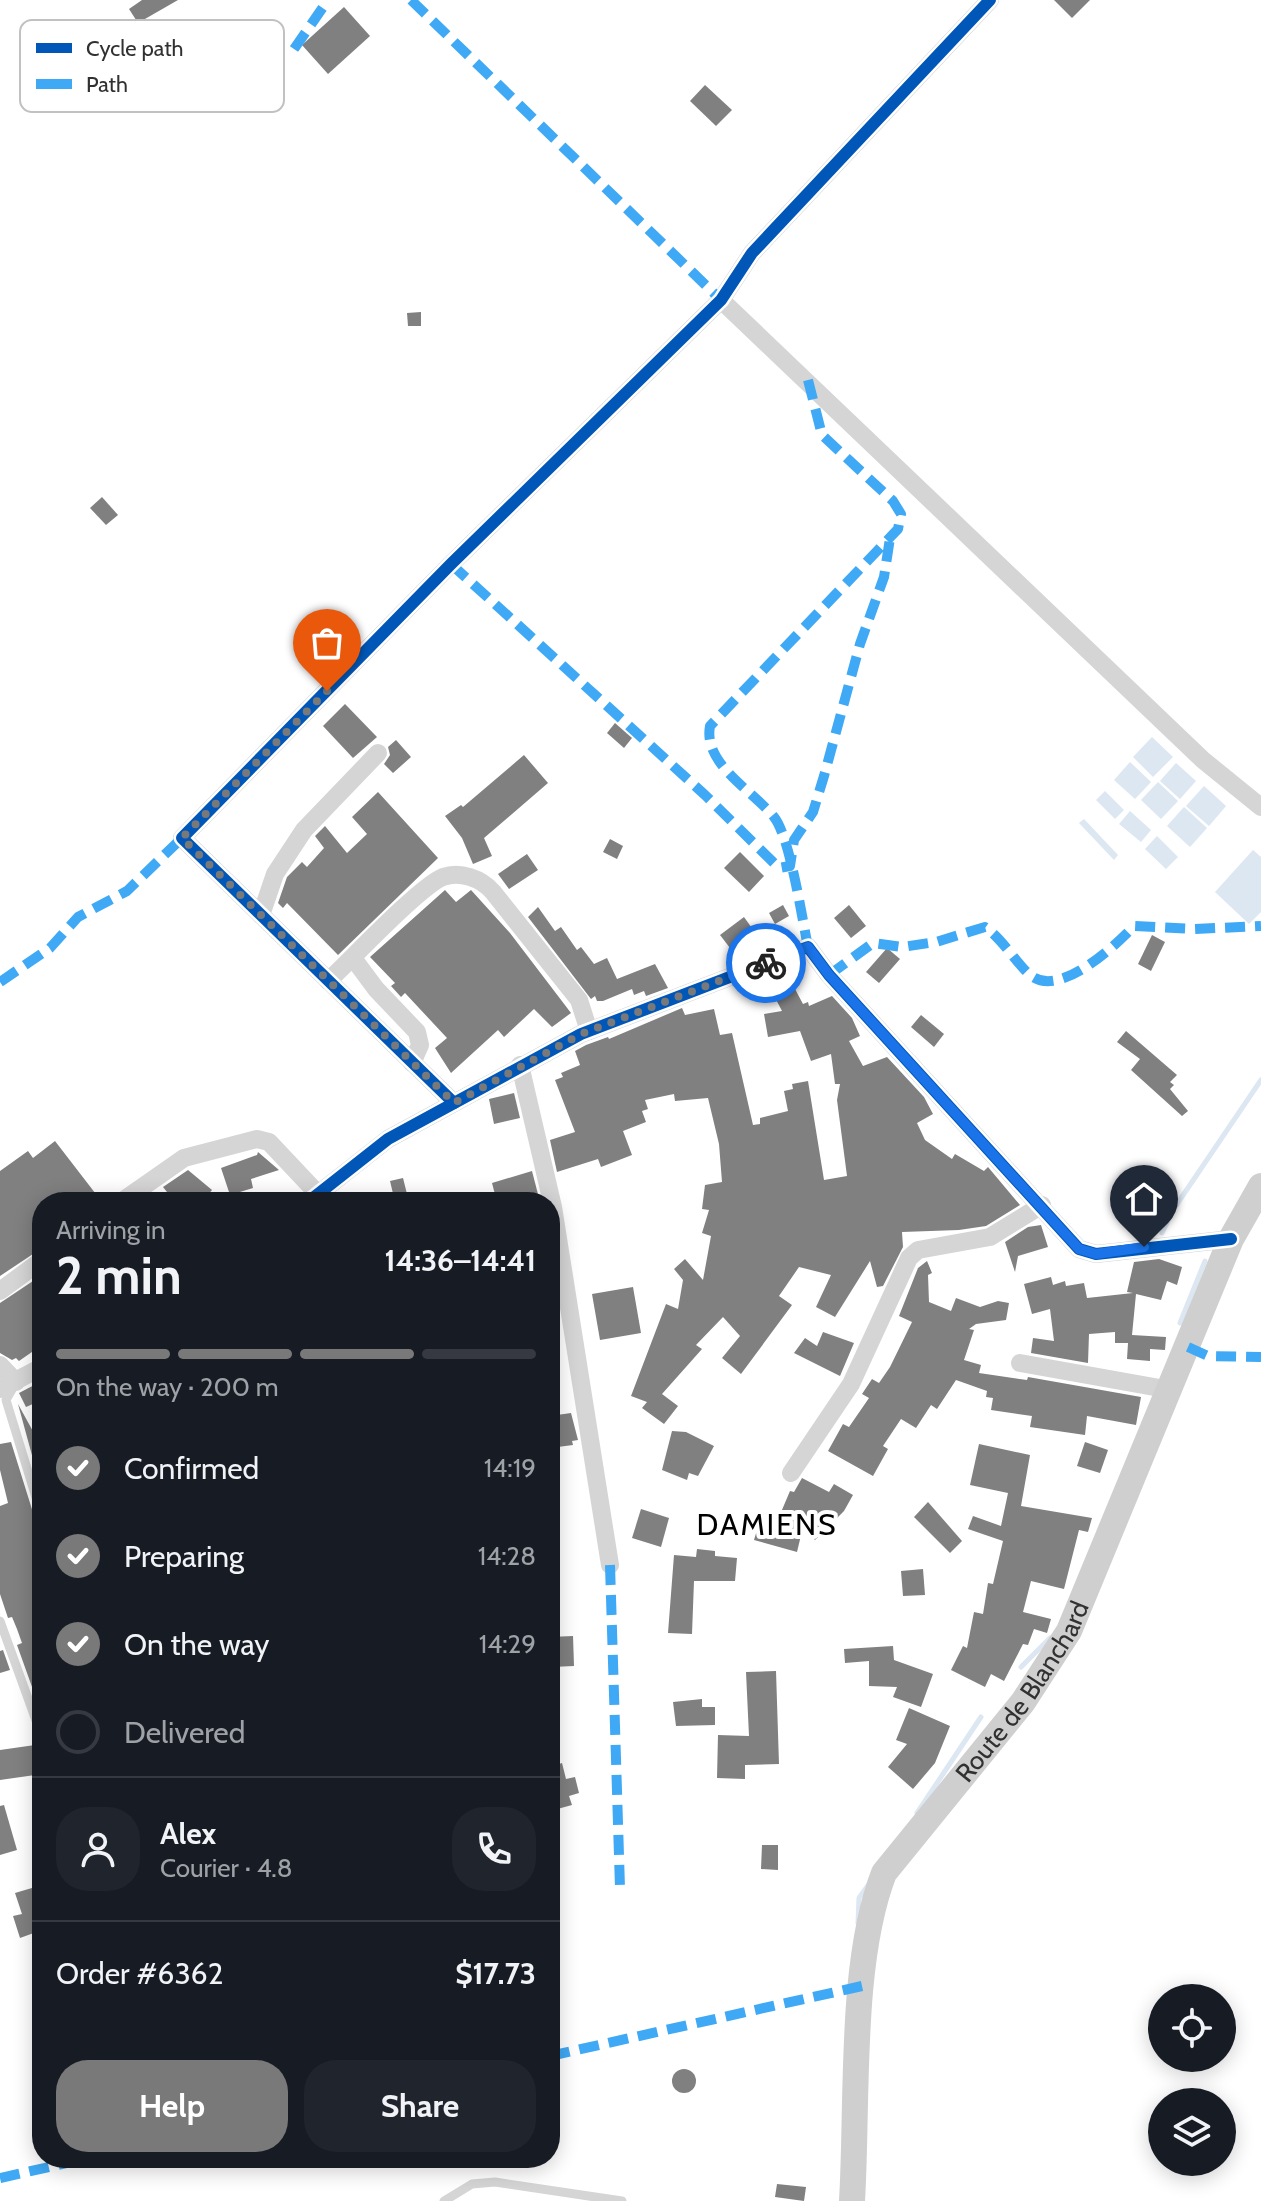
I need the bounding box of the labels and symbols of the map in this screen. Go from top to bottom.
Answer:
legend [20,20,284,112]
text: Cycle path [86,35,184,62]
text: Path [86,71,128,98]
pin [293,609,361,691]
courier [726,923,806,1003]
pin [1110,1165,1178,1247]
district label: DAMIENS [696,1506,838,1543]
street label: Route de Blanchard [949,1596,1096,1788]

